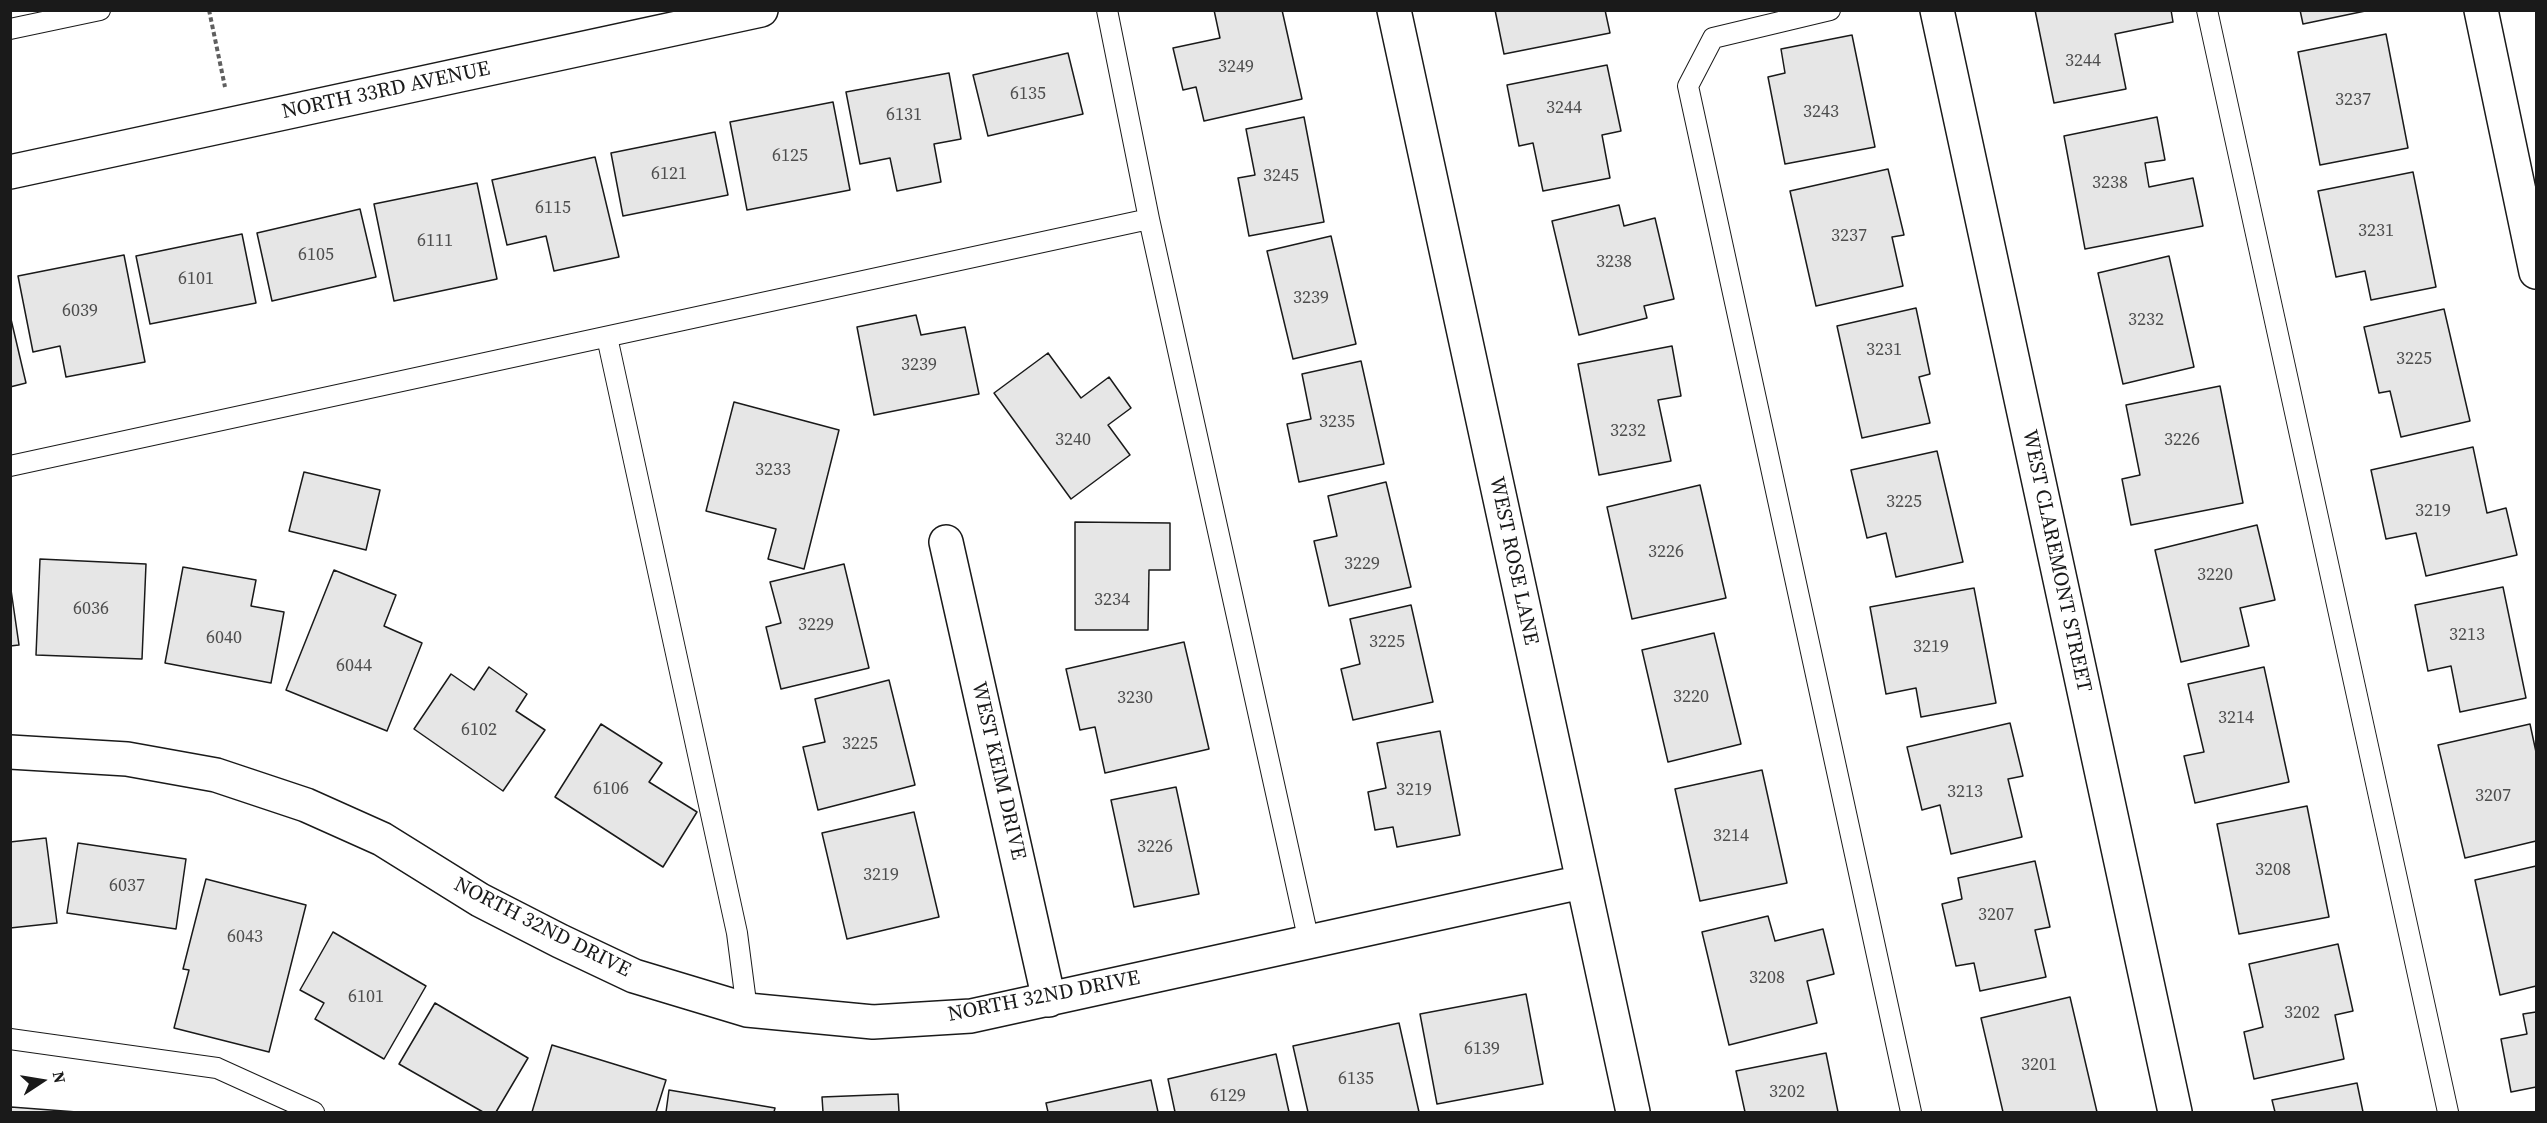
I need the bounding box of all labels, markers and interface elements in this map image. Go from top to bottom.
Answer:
house number: 3244 [2065,50,2101,72]
house number: 3249 [1218,56,1254,78]
street label: NORTH 33RD AVENUE [280,57,492,125]
house number: 6135 [1010,83,1046,105]
house number: 3237 [2335,89,2371,111]
house number: 3244 [1546,97,1582,119]
house number: 3243 [1803,101,1839,123]
house number: 6131 [886,104,922,126]
house number: 6125 [772,145,808,167]
house number: 6121 [651,163,687,185]
house number: 3245 [1263,165,1299,187]
house number: 3238 [2092,172,2128,194]
house number: 6115 [535,197,571,219]
house number: 3231 [2358,220,2394,242]
house number: 3237 [1831,225,1867,247]
house number: 6111 [417,230,453,252]
house number: 6105 [298,244,334,266]
house number: 3238 [1596,251,1632,273]
house number: 6101 [178,268,214,290]
house number: 3239 [1293,287,1329,309]
house number: 6039 [62,300,98,322]
house number: 3232 [2128,309,2164,331]
house number: 3231 [1866,339,1902,361]
house number: 3225 [2396,348,2432,370]
house number: 3239 [901,354,937,376]
house number: 3235 [1319,411,1355,433]
house number: 3232 [1610,420,1646,442]
street label: WEST CLAREMONT STREET [2016,428,2096,694]
house number: 3240 [1055,429,1091,451]
house number: 3226 [2164,429,2200,451]
house number: 3233 [755,459,791,481]
street label: WEST ROSE LANE [1483,475,1543,647]
house number: 3225 [1886,491,1922,513]
house number: 3219 [2415,500,2451,522]
house number: 3226 [1648,541,1684,563]
house number: 3229 [1344,553,1380,575]
house number: 3220 [2197,564,2233,586]
house number: 3234 [1094,589,1130,611]
house number: 6036 [73,598,109,620]
house number: 3229 [798,614,834,636]
house number: 3213 [2449,624,2485,646]
house number: 6040 [206,627,242,649]
house number: 3225 [1369,631,1405,653]
house number: 3219 [1913,636,1949,658]
house number: 6044 [336,655,372,677]
street label: WEST KEIM DRIVE [965,680,1031,862]
house number: 3220 [1673,686,1709,708]
house number: 3230 [1117,687,1153,709]
house number: 3214 [2218,707,2254,729]
house number: 6102 [461,719,497,741]
house number: 3225 [842,733,878,755]
house number: 6106 [593,778,629,800]
house number: 3219 [1396,779,1432,801]
house number: 3213 [1947,781,1983,803]
house number: 3207 [2475,785,2511,807]
house number: 3214 [1713,825,1749,847]
house number: 3226 [1137,836,1173,858]
house number: 3208 [2255,859,2291,881]
house number: 3219 [863,864,899,886]
street label: NORTH 32ND DRIVE [449,872,635,984]
house number: 6037 [109,875,145,897]
house number: 3207 [1978,904,2014,926]
house number: 6043 [227,926,263,948]
street label: NORTH 32ND DRIVE [946,966,1142,1028]
house number: 3208 [1749,967,1785,989]
house number: 6101 [348,986,384,1008]
house number: 3202 [2284,1002,2320,1024]
house number: 6139 [1464,1038,1500,1060]
north arrow [12,1051,72,1111]
house number: 3201 [2021,1054,2057,1076]
house number: 6135 [1338,1068,1374,1090]
text: N [48,1069,72,1085]
house number: 3202 [1769,1081,1805,1103]
house number: 6129 [1210,1085,1246,1107]

